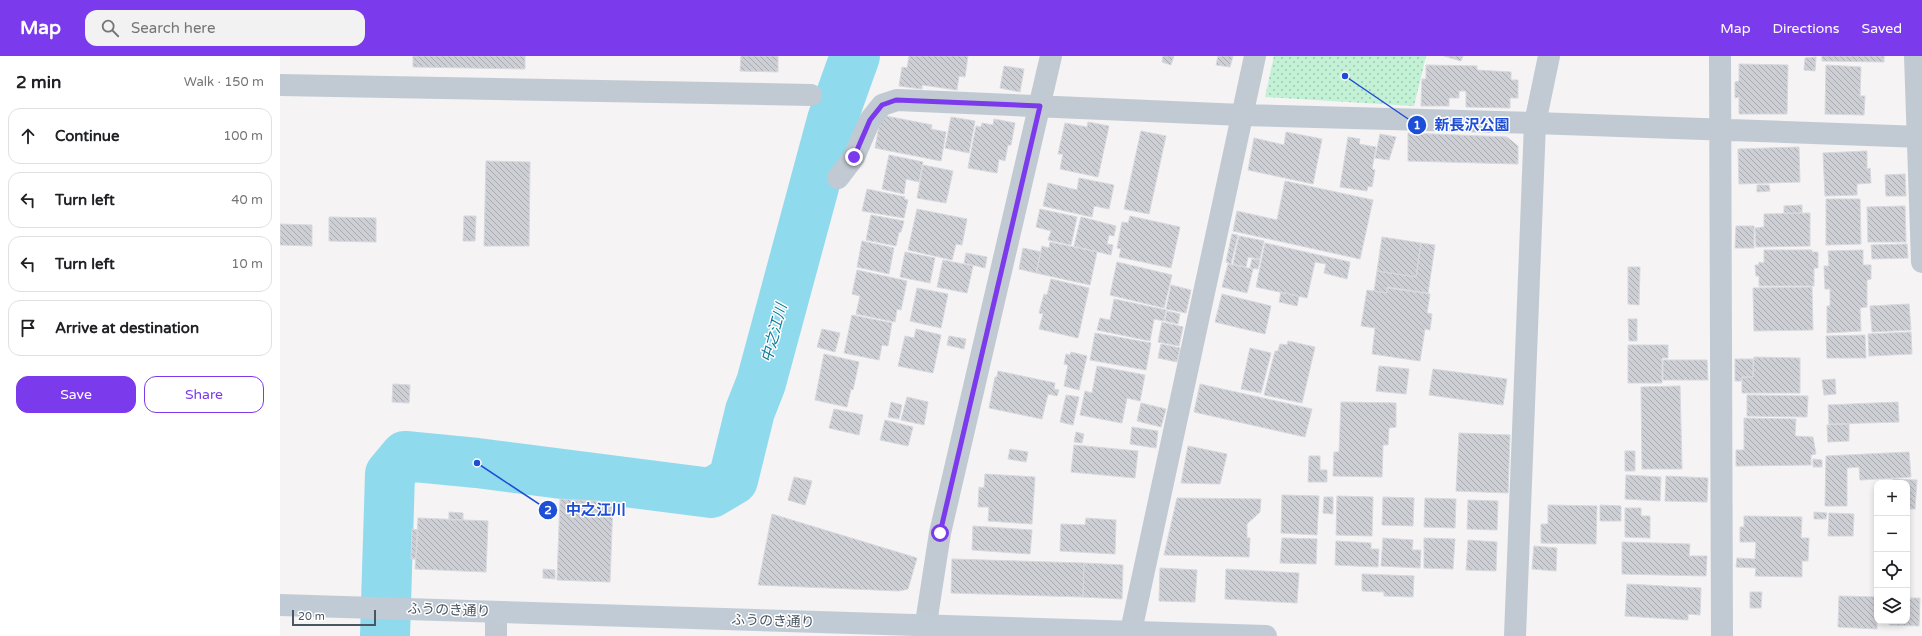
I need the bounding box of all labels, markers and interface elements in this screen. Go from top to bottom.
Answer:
search box [85,10,365,46]
text: Map [20,17,61,39]
icon: search [99,17,121,39]
text: Search here [131,19,215,37]
text: Map [1720,20,1751,37]
text: Directions [1773,20,1840,37]
text: Saved [1862,20,1902,37]
text: 2 min [16,72,61,93]
text: Walk · 150 m [184,74,264,90]
callout: 新長沢公園 [1407,112,1518,139]
text: 新長沢公園 [1434,116,1510,134]
text: 1 [1413,118,1421,132]
icon: ahead [17,125,39,147]
text: Continue [55,127,119,145]
text: 100 m [223,128,263,144]
route end [845,148,863,166]
icon: left [17,189,39,211]
text: Turn left [55,191,115,209]
text: 40 m [231,192,263,208]
icon: left [17,253,39,275]
text: Turn left [55,255,115,273]
text: 10 m [231,256,263,272]
water label: 中之江川 [758,300,791,364]
icon: arrive [17,317,39,339]
text: Arrive at destination [55,319,199,337]
button: Save [16,376,136,413]
button: Share [144,376,264,413]
map controls [1874,480,1910,624]
button: + [1874,480,1910,516]
callout: 中之江川 [538,496,634,523]
text: 中之江川 [566,501,626,519]
text: 2 [544,503,552,517]
button: − [1874,516,1910,552]
route start [931,524,949,542]
button: locate [1874,552,1910,588]
button: layers [1874,588,1910,624]
street label: ふうのき通り [407,600,491,620]
scale bar [292,608,376,627]
text: 20 m [298,610,325,623]
street label: ふうのき通り [731,611,815,631]

